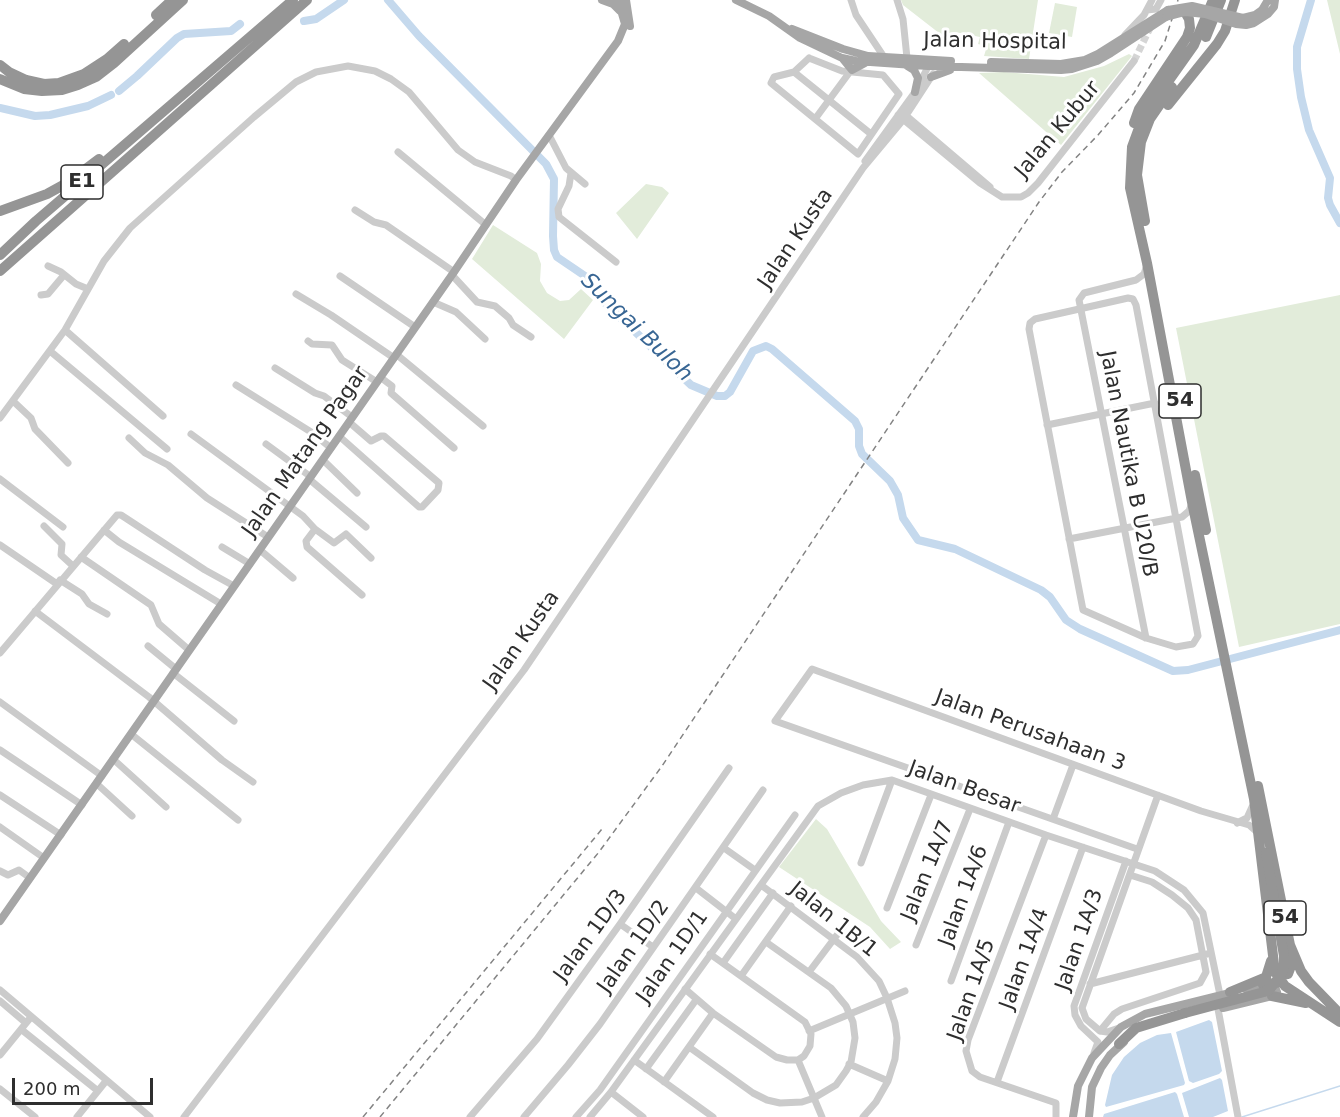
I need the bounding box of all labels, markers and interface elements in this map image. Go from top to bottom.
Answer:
street label: Jalan Hospital [923,28,1067,56]
street label: Jalan Kubur [1010,76,1106,184]
road number: E1 [61,165,103,199]
street label: Jalan Kusta [753,184,839,294]
water label: Sungai Buloh [575,268,697,388]
street label: Jalan Nautika B U20/B [1094,349,1162,579]
street label: Jalan Matang Pagar [238,362,374,542]
road number: 54 [1159,384,1201,418]
street label: Jalan Kusta [478,586,566,696]
street label: Jalan Perusahaan 3 [931,685,1129,777]
street label: Jalan Besar [904,756,1024,820]
street label: Jalan 1A/7 [896,817,960,925]
street label: Jalan 1A/6 [934,842,994,950]
street label: Jalan 1B/1 [784,877,882,963]
street label: Jalan 1D/3 [549,885,633,987]
street label: Jalan 1A/3 [1051,886,1109,994]
street label: Jalan 1D/2 [593,896,675,998]
road number: 54 [1264,901,1306,935]
street label: Jalan 1A/4 [995,905,1055,1013]
street label: Jalan 1D/1 [632,906,714,1008]
street label: Jalan 1A/5 [943,936,1001,1044]
scale bar [15,1066,156,1104]
text: 200 m [23,1078,81,1099]

